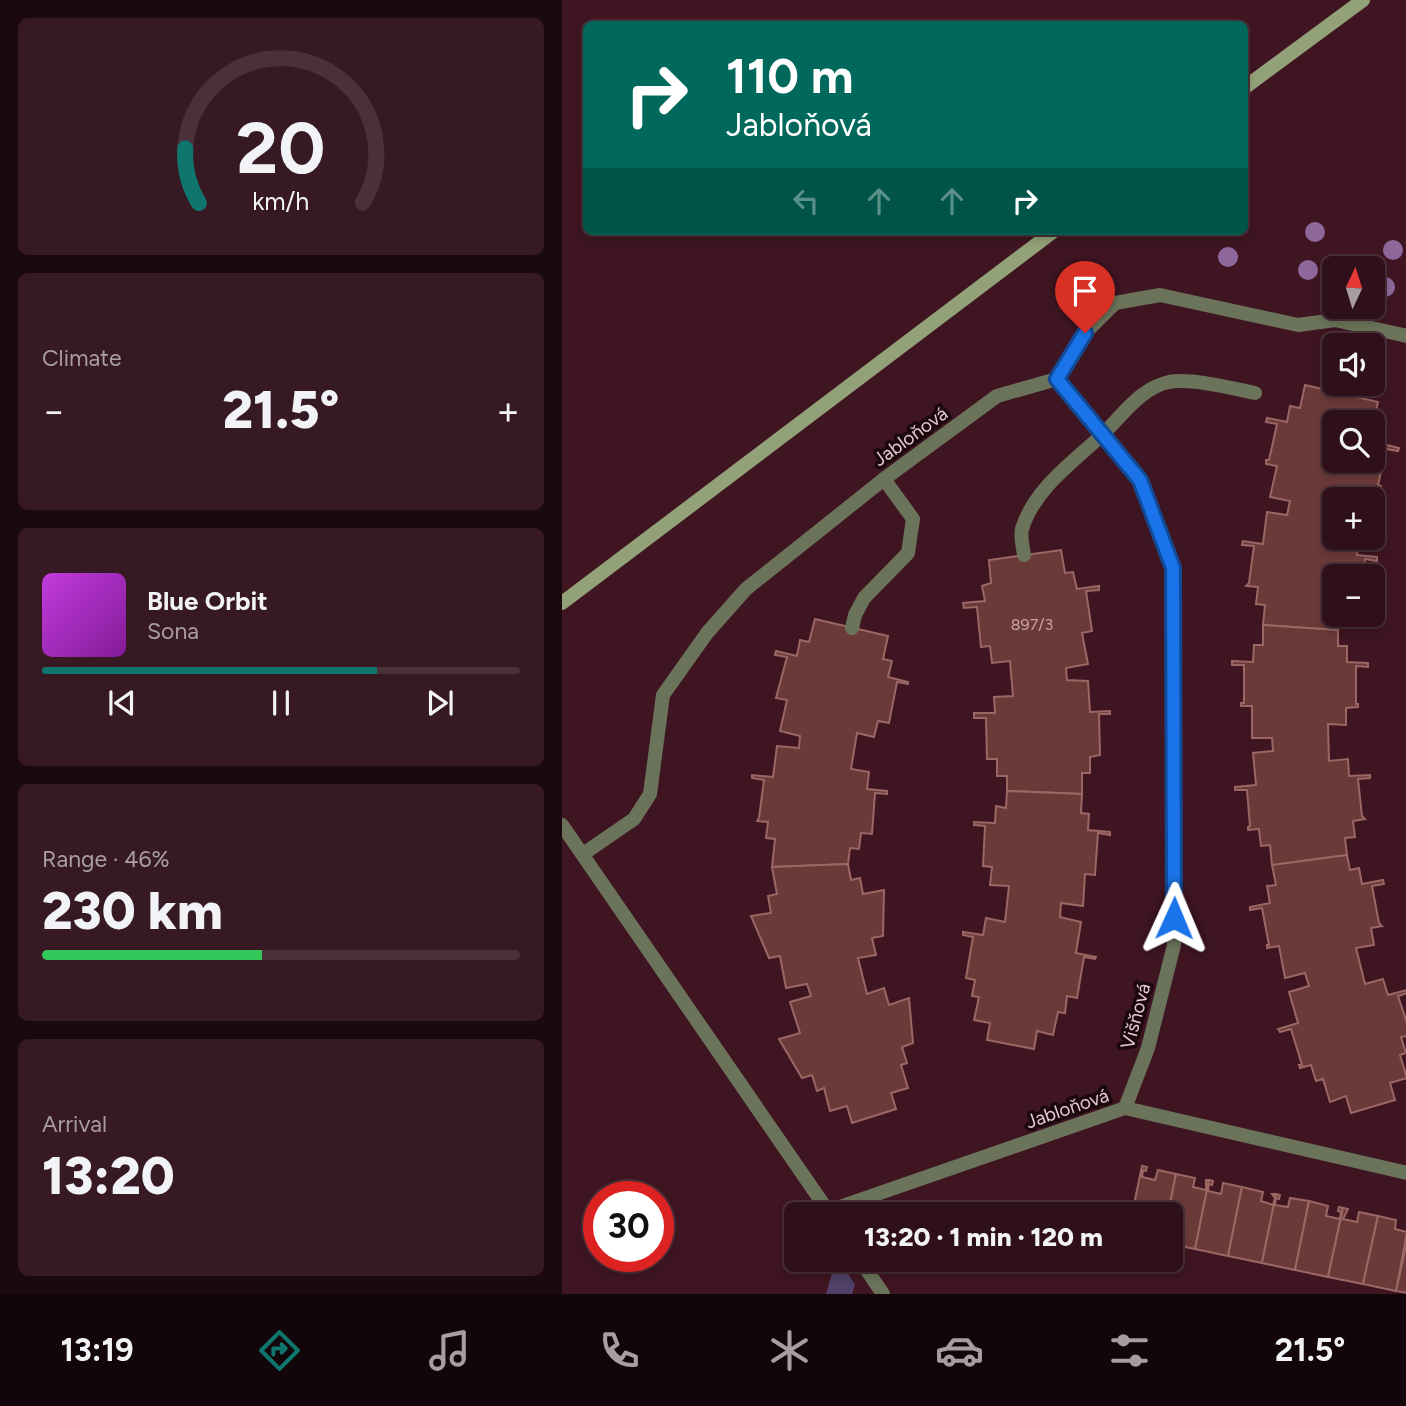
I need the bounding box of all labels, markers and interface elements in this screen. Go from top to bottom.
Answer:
text: 110 m [726,46,854,105]
icon: right [611,49,702,140]
text: 20 [236,104,326,191]
text: Jabloňová [726,106,872,144]
icon: left [787,182,825,220]
icon: ahead [860,182,898,220]
icon: ahead [933,182,971,220]
icon: right [1006,182,1044,220]
text: km/h [252,185,310,215]
north arrow [1322,256,1384,318]
map controls [1322,256,1385,627]
pin [1055,261,1115,333]
icon: arrive [1066,272,1104,310]
button: sound [1322,333,1385,396]
text: Climate [42,344,121,372]
text: 21.5° [223,379,339,441]
text: − [42,388,66,434]
text: + [496,388,520,434]
street label: Jabloňová [869,402,952,471]
button: search [1322,410,1385,473]
button: + [1322,487,1385,550]
button: − [1322,564,1385,627]
text: Blue Orbit [147,585,268,617]
house number: 897/3 [1011,615,1053,634]
text: Sona [147,617,199,645]
icon: previous [103,684,141,722]
icon: pause [262,684,300,722]
icon: next [421,684,459,722]
text: Range · 46% [42,845,170,873]
text: 230 km [42,880,223,942]
position arrow [1137,881,1211,955]
street label: Višňová [1116,981,1155,1052]
street label: Jabloňová [1023,1084,1112,1133]
text: Arrival [42,1110,107,1138]
text: 13:20 [42,1145,175,1207]
speed limit sign: 30 [583,1181,674,1272]
text: 13:20 · 1 min · 120 m [864,1221,1103,1253]
icon: directions [255,1326,304,1375]
icon: music [425,1326,474,1375]
icon: phone [595,1326,644,1375]
icon: climate [765,1326,814,1375]
icon: car [935,1326,984,1375]
icon: filters [1105,1326,1154,1375]
text: 13:19 [61,1331,134,1369]
text: 21.5° [1275,1331,1345,1369]

